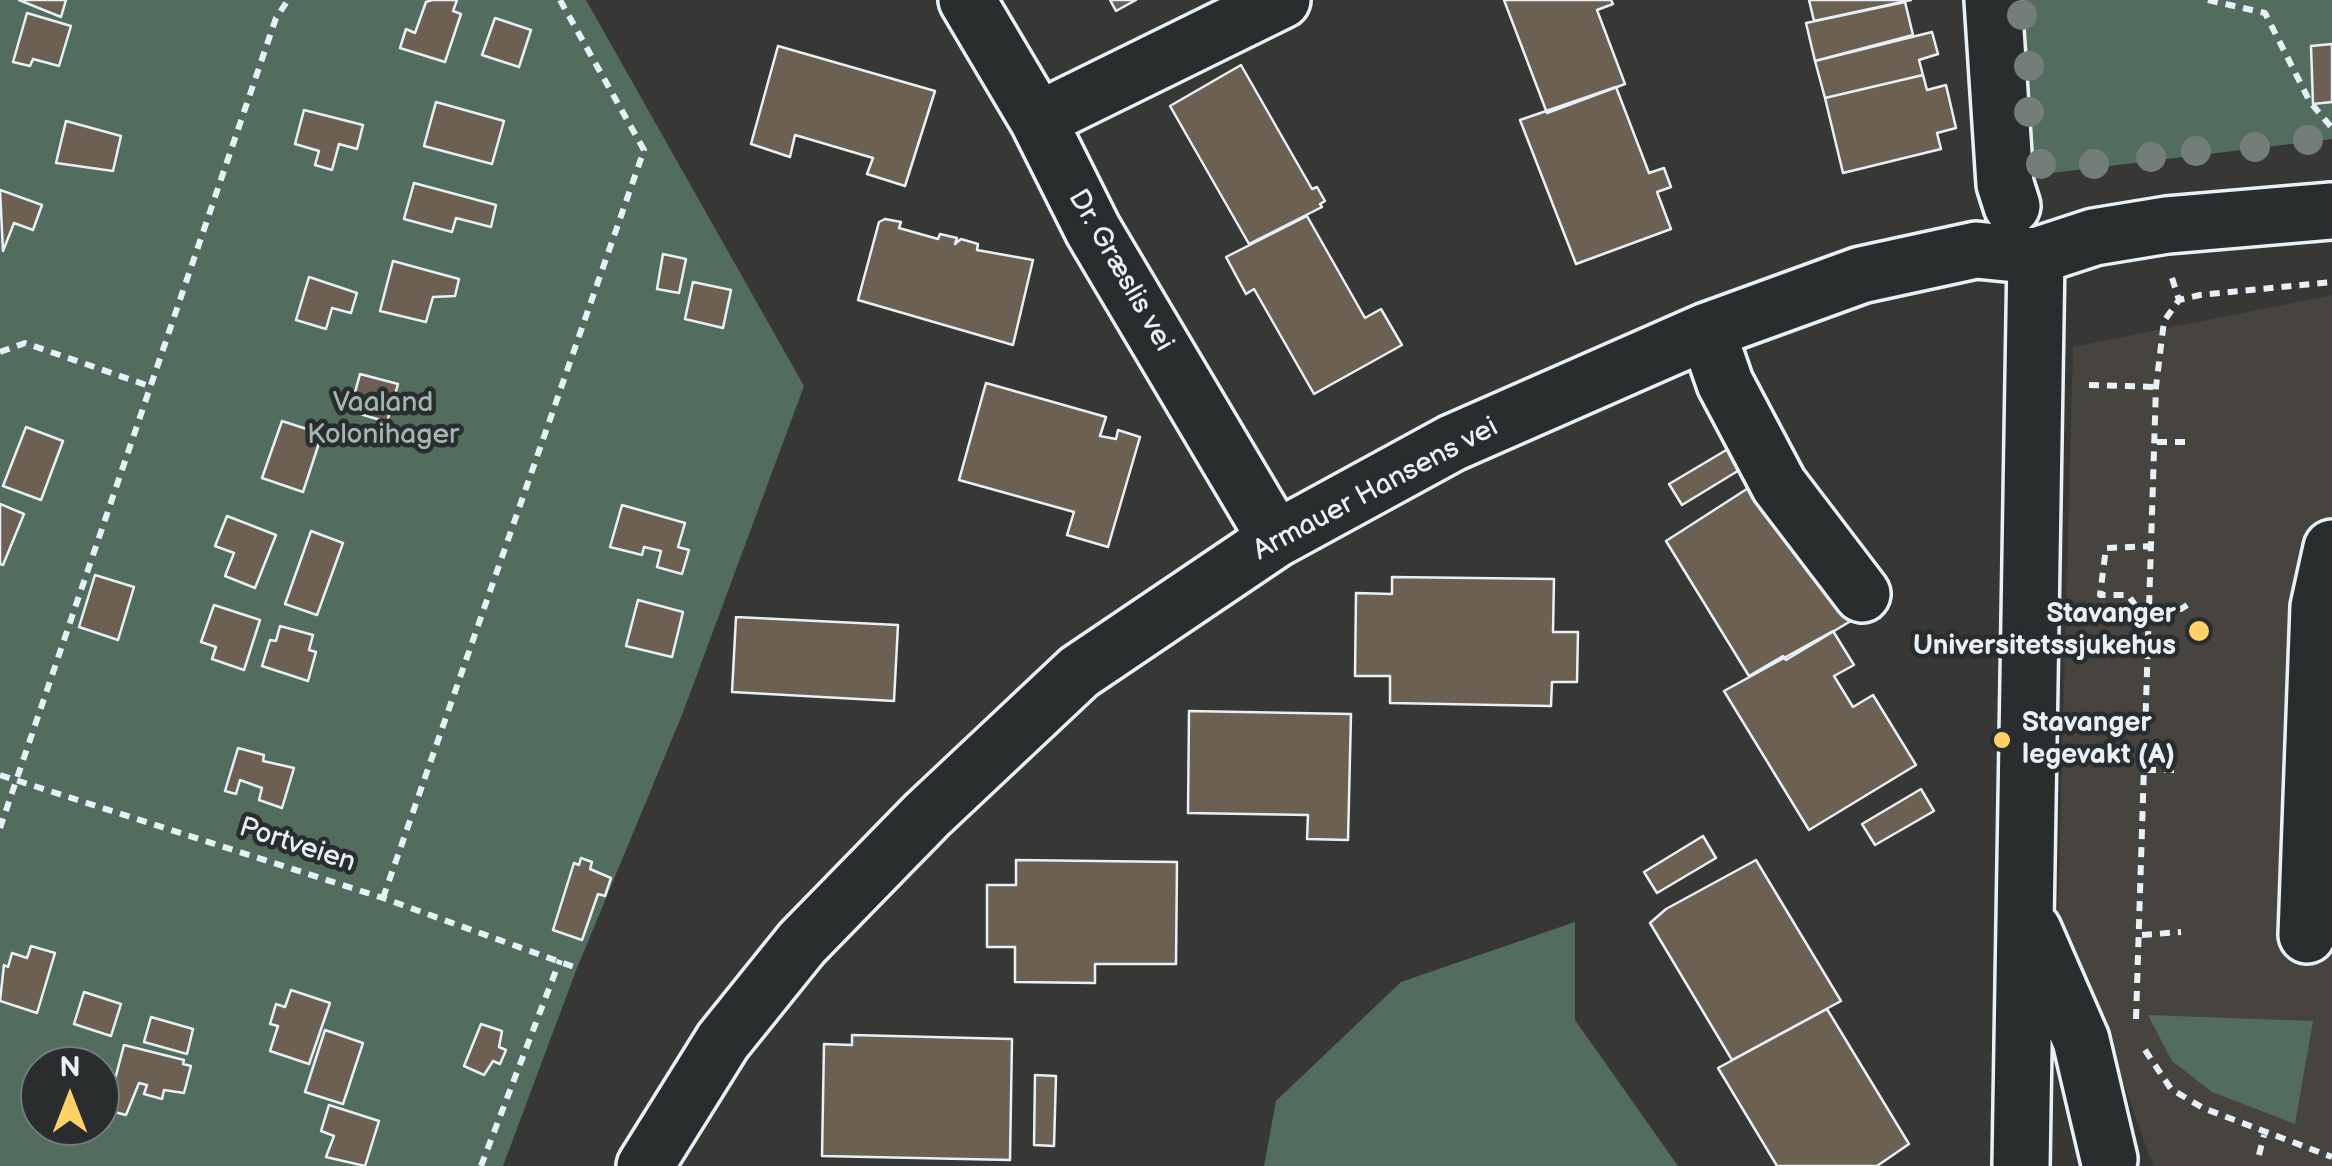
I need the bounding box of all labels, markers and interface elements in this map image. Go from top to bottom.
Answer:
street label: Dr. Græslis vei [1060,184,1180,358]
park label: Vaaland Kolonihager [307,387,459,453]
street label: Armauer Hansens vei [1248,411,1504,569]
place label: Stavanger Universitetssjukehus [1913,598,2176,664]
marker: Stavanger Universitetssjukehus [2186,618,2212,644]
place label: Stavanger legevakt (A) [2022,707,2175,773]
marker: Stavanger legevakt (A) [1991,729,2013,751]
street label: Portveien [235,811,359,881]
north arrow [20,1046,120,1146]
text: N [59,1051,81,1084]

